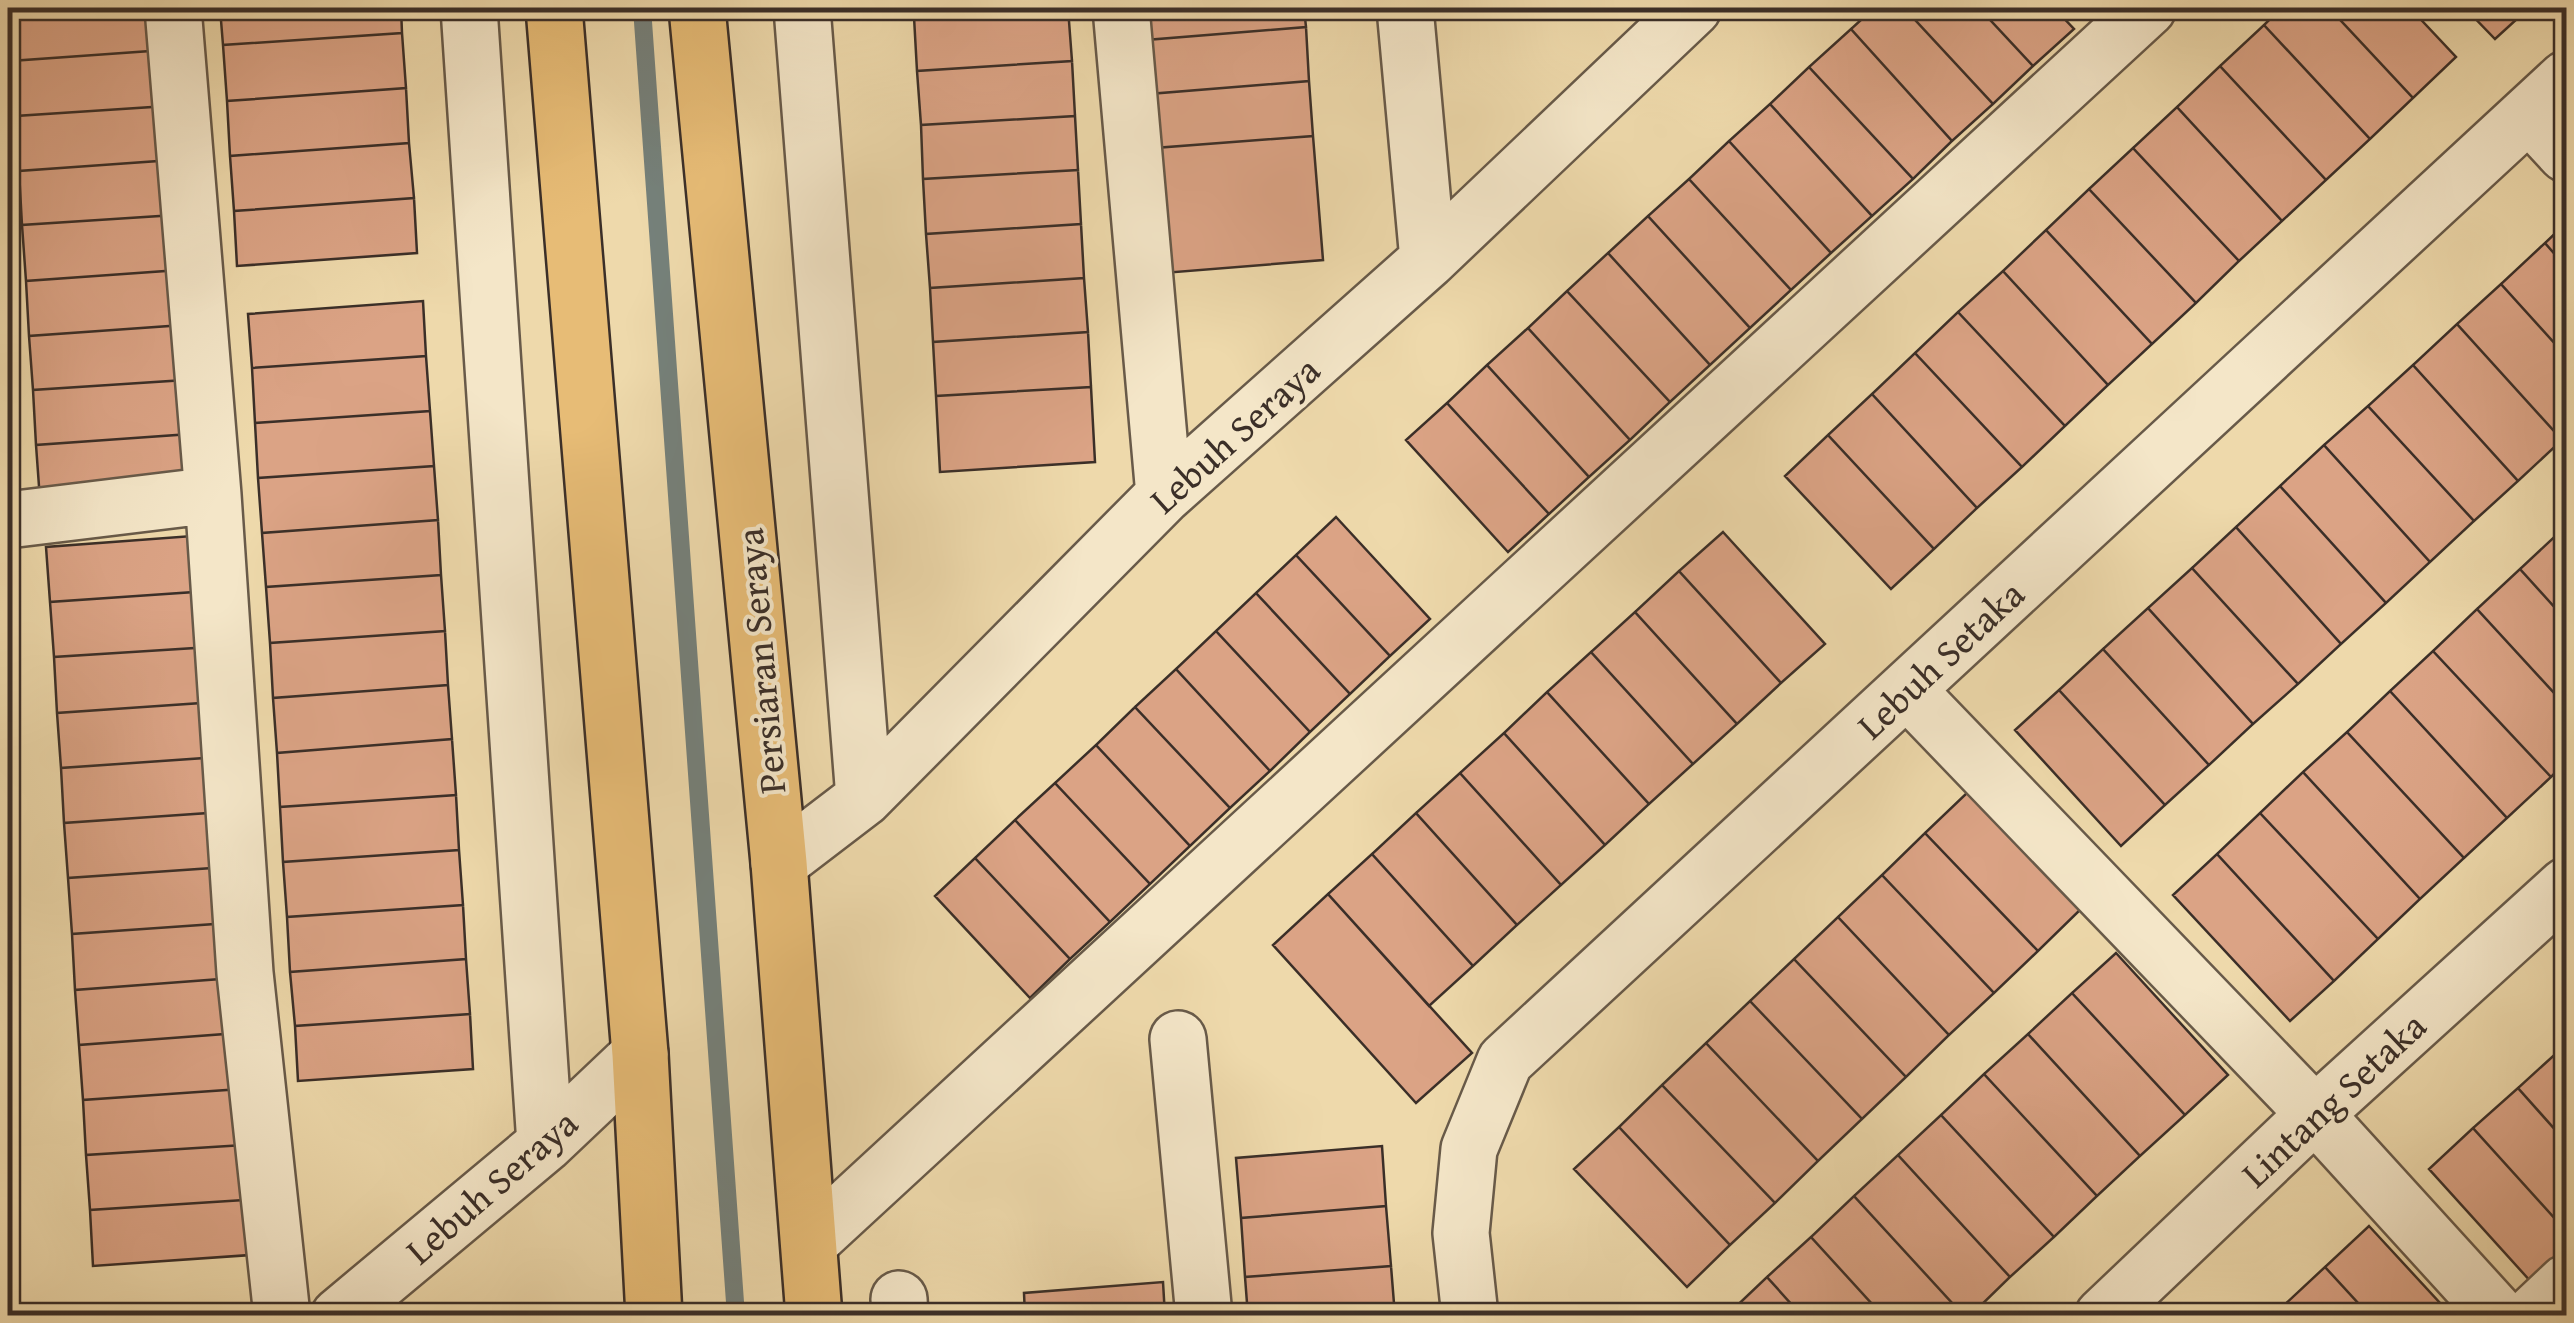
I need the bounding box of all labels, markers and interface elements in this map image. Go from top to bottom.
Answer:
street label: Lebuh Seraya [1136,342,1332,526]
street label: Persiaran Seraya [720,526,800,796]
street label: Lebuh Setaka [1844,566,2036,752]
street label: Lintang Setaka [2228,998,2438,1200]
street label: Lebuh Seraya [393,1095,589,1277]

